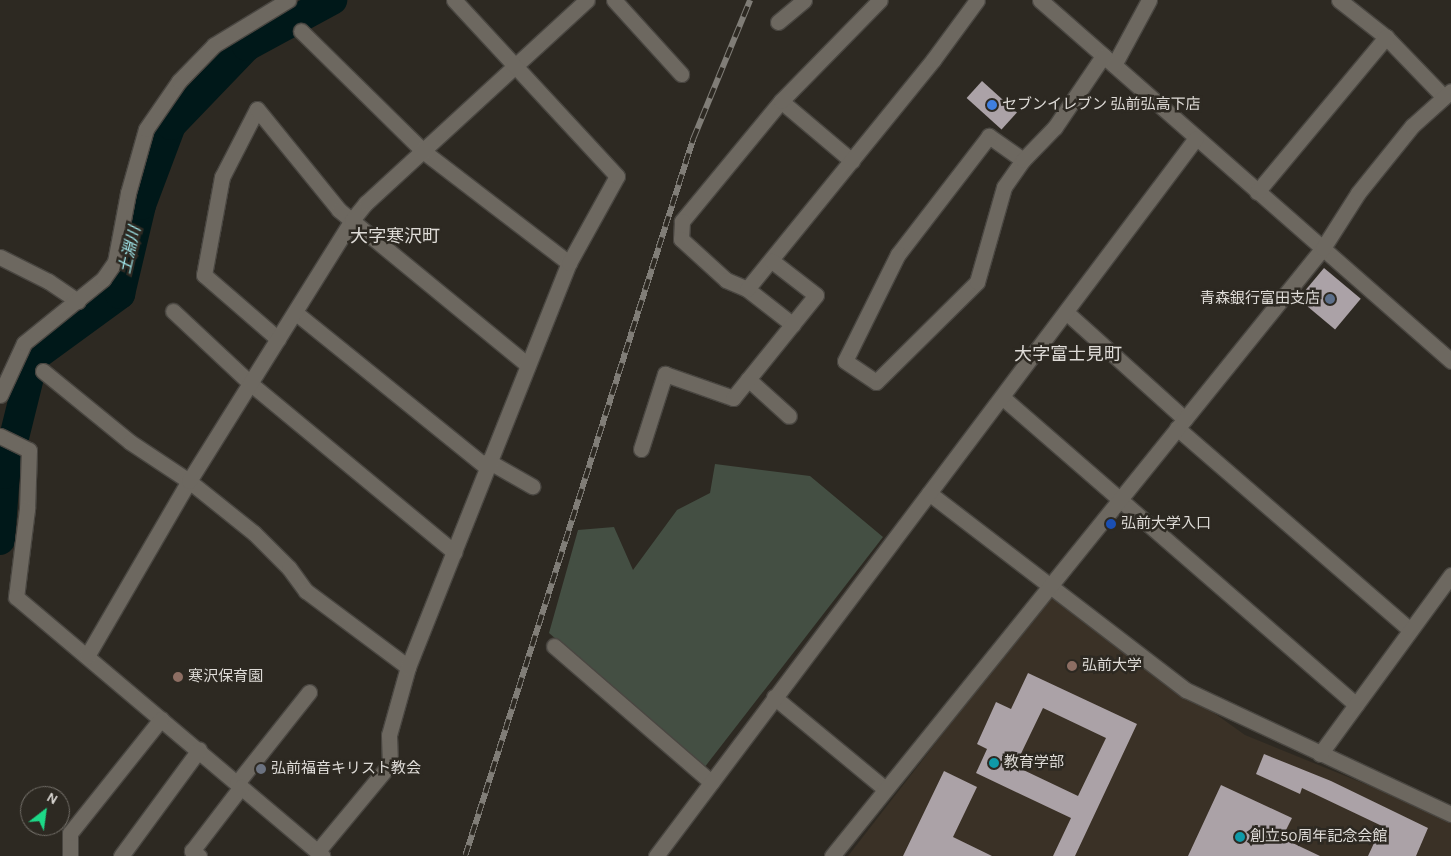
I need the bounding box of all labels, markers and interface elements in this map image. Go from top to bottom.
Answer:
place label: セブンイレブン 弘前弘高下店 [1002,96,1201,114]
marker: セブンイレブン 弘前弘高下店 [986,99,998,111]
water label: 土淵川 [115,224,145,276]
district label: 大字寒沢町 [350,225,440,247]
place label: 青森銀行富田支店 [1200,290,1320,308]
marker: 青森銀行富田支店 [1324,293,1336,305]
district label: 大字富士見町 [1014,343,1122,365]
place label: 弘前大学入口 [1121,515,1211,533]
marker: 弘前大学入口 [1105,518,1117,530]
place label: 弘前大学 [1082,657,1142,675]
marker: 弘前大学 [1066,660,1078,672]
place label: 寒沢保育園 [188,668,263,686]
marker: 寒沢保育園 [172,671,184,683]
place label: 教育学部 [1004,754,1064,772]
marker: 教育学部 [988,757,1000,769]
place label: 弘前福音キリスト教会 [271,760,421,778]
marker: 弘前福音キリスト教会 [255,763,267,775]
north arrow [20,786,70,836]
text: N [44,789,61,808]
place label: 創立50周年記念会館 [1250,828,1387,846]
marker: 創立50周年記念会館 [1234,831,1246,843]

